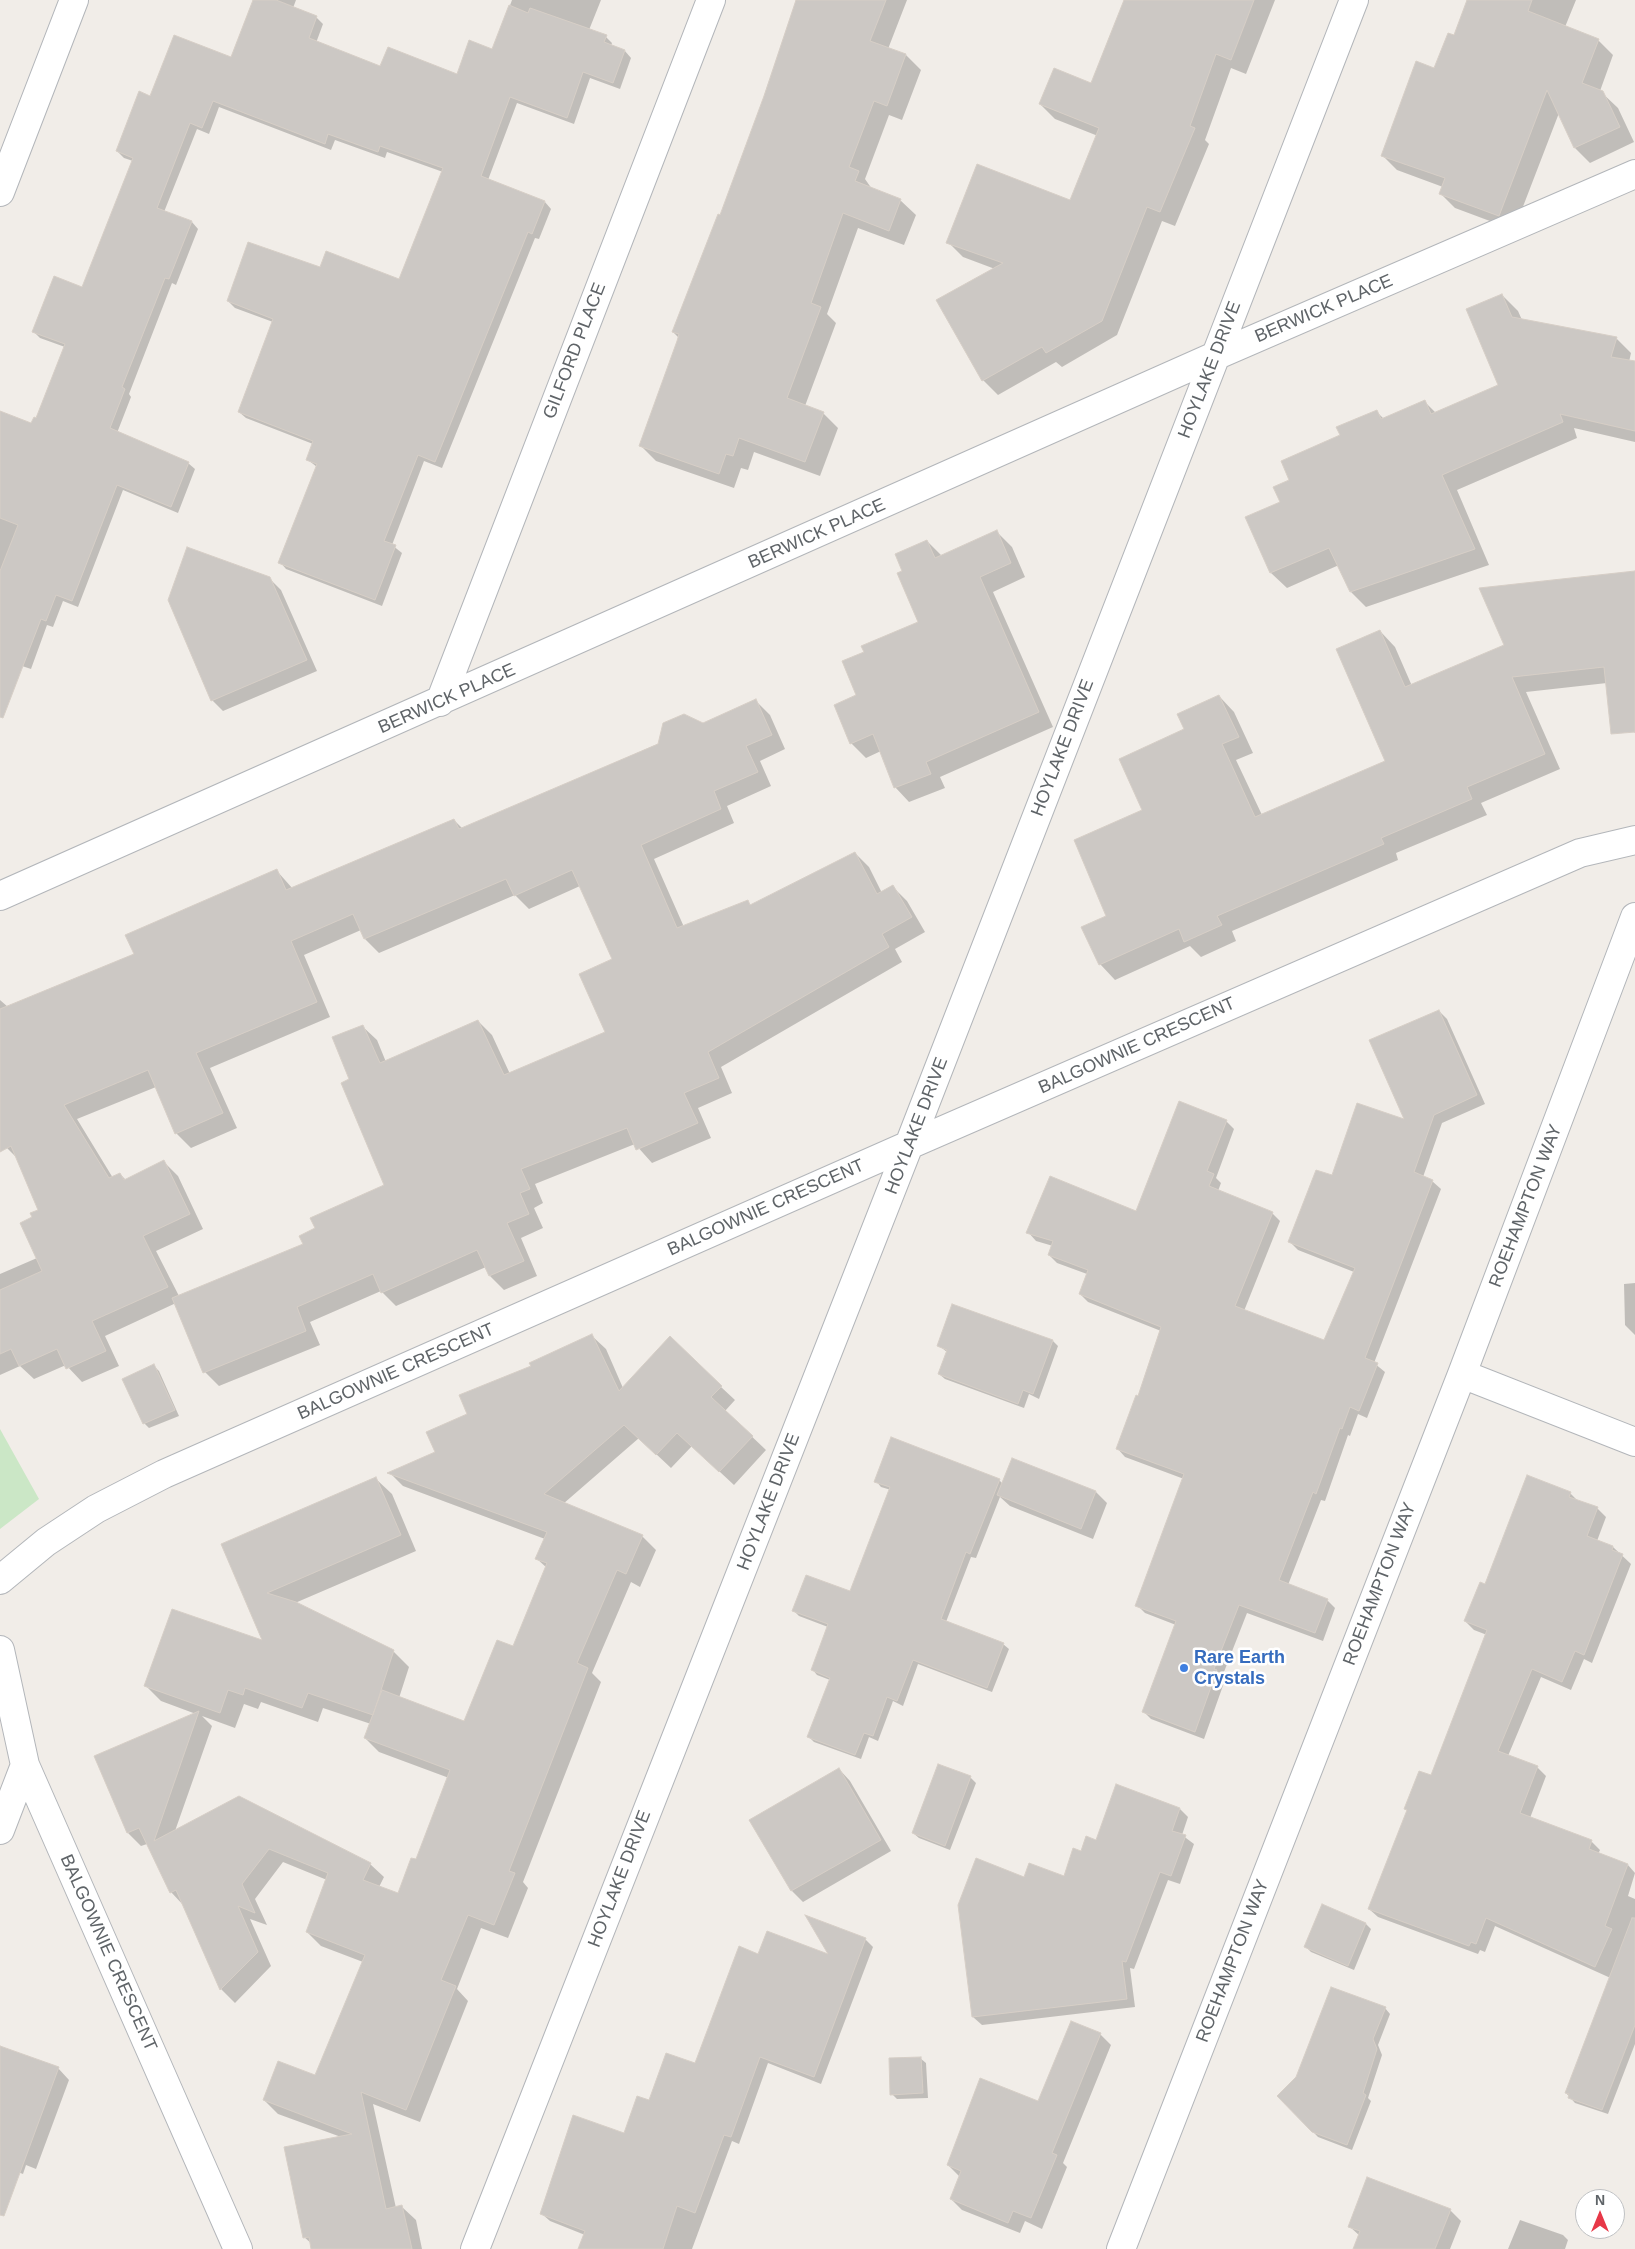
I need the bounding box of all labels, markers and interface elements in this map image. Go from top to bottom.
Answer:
street label: BERWICK PLACE [1252,270,1396,348]
street label: GILFORD PLACE [539,280,611,422]
street label: HOYLAKE DRIVE [1174,298,1246,442]
street label: BERWICK PLACE [745,494,889,574]
street label: BERWICK PLACE [375,659,519,739]
street label: HOYLAKE DRIVE [1027,676,1099,820]
street label: BALGOWNIE CRESCENT [1035,993,1239,1099]
street label: HOYLAKE DRIVE [881,1054,953,1198]
street label: ROEHAMPTON WAY [1485,1122,1567,1290]
street label: BALGOWNIE CRESCENT [664,1155,868,1261]
street label: BALGOWNIE CRESCENT [294,1319,498,1425]
street label: HOYLAKE DRIVE [733,1430,805,1574]
street label: ROEHAMPTON WAY [1339,1500,1421,1668]
place label: Rare Earth Crystals [1194,1647,1285,1690]
marker: Rare Earth Crystals [1178,1662,1190,1674]
street label: HOYLAKE DRIVE [584,1807,656,1951]
street label: BALGOWNIE CRESCENT [55,1851,161,2055]
street label: ROEHAMPTON WAY [1192,1877,1274,2045]
north arrow [1575,2189,1625,2239]
text: N [1595,2192,1605,2208]

